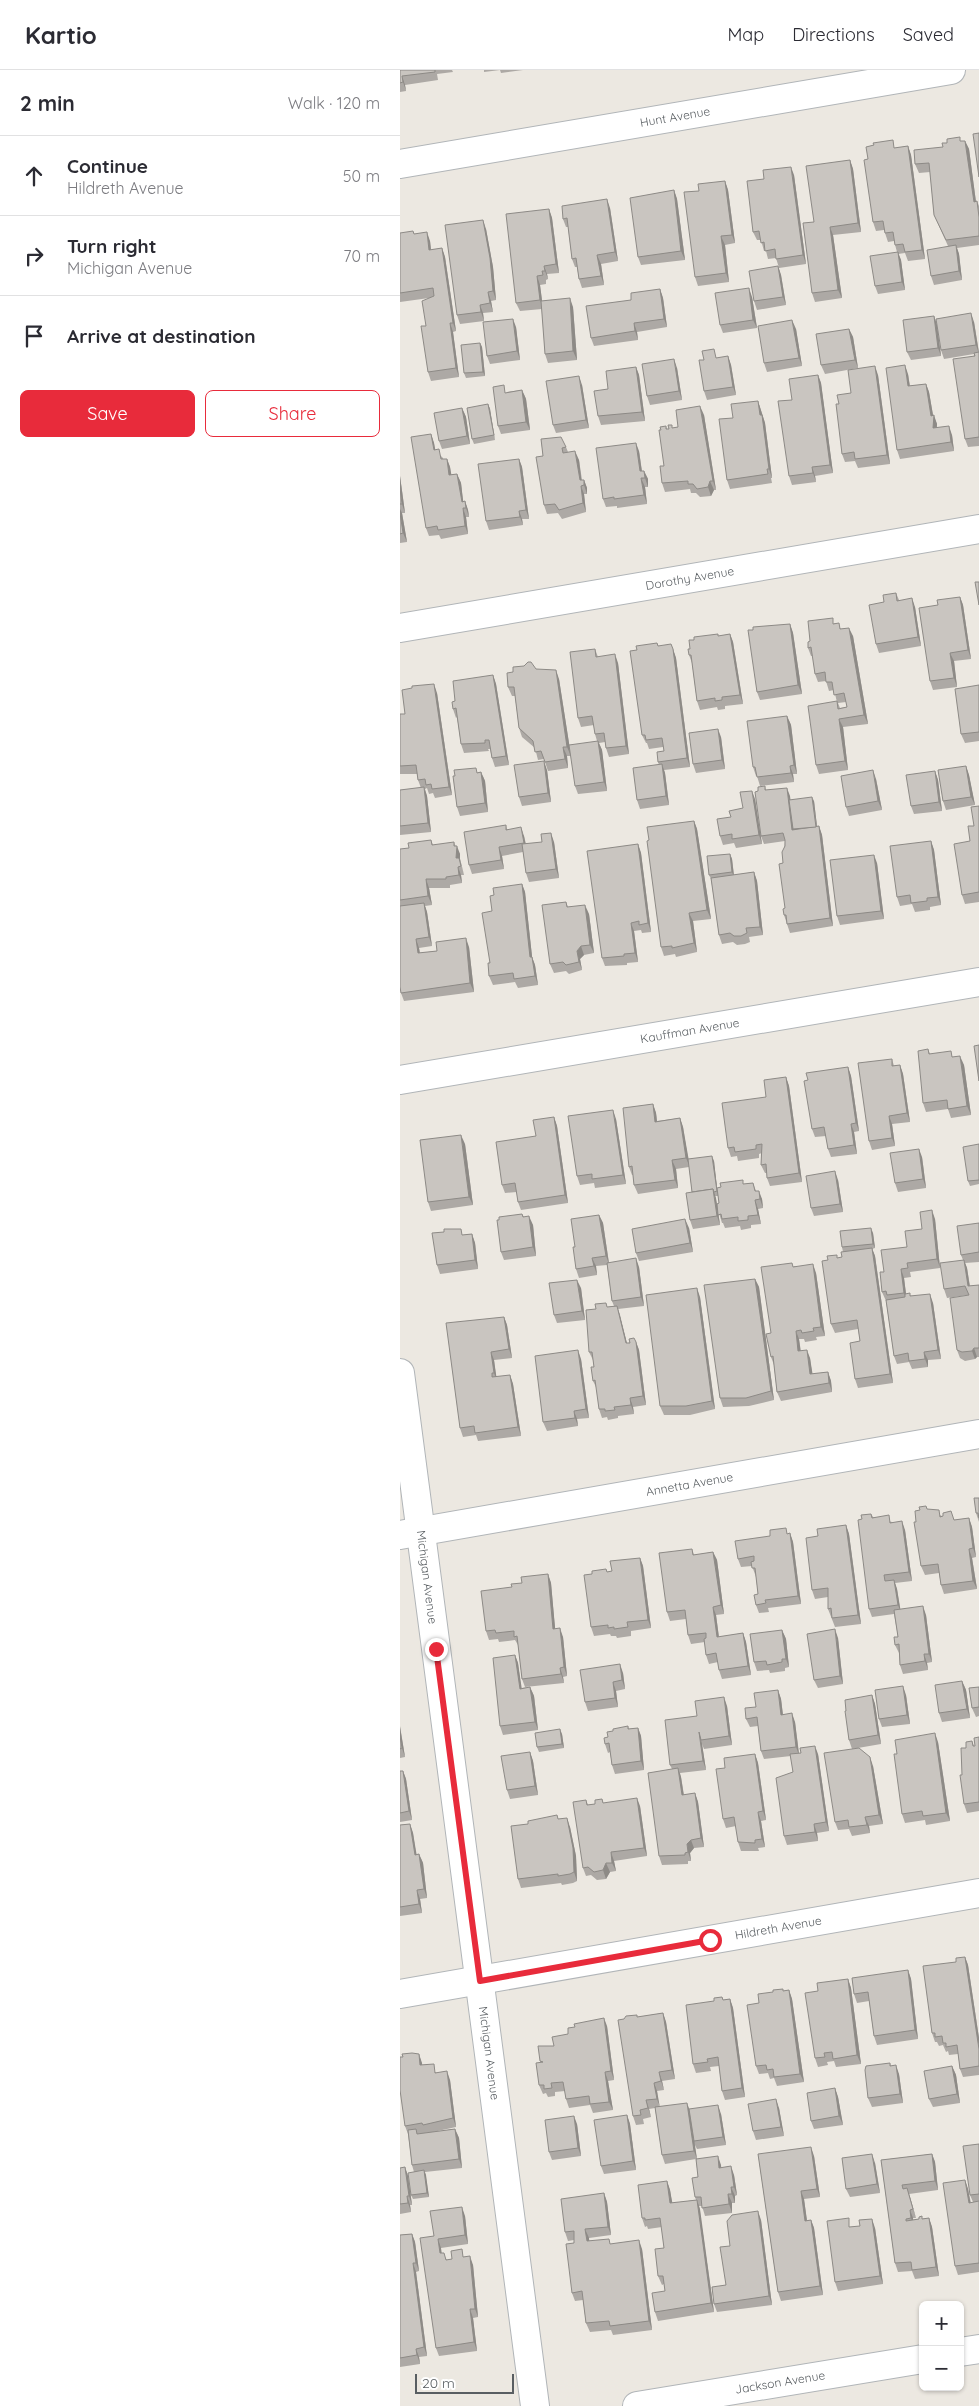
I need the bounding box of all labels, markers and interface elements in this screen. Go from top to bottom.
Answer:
text: Kartio [25,20,97,50]
text: Map [727,23,764,46]
text: Directions [792,23,875,46]
text: Saved [903,23,954,46]
text: 2 min [20,90,75,116]
text: Walk · 120 m [288,93,380,113]
street label: Hunt Avenue [639,103,711,130]
text: Continue [67,154,148,178]
icon: ahead [20,162,48,190]
text: 50 m [343,166,380,186]
text: Hildreth Avenue [67,178,184,198]
text: Turn right [67,234,156,258]
icon: right [20,242,48,270]
text: 70 m [343,246,380,266]
text: Michigan Avenue [67,258,192,278]
icon: arrive [20,322,48,350]
text: Arrive at destination [67,324,256,348]
button: Save [20,390,195,437]
button: Share [205,390,380,437]
street label: Dorothy Avenue [644,563,735,593]
street label: Kauffman Avenue [639,1015,741,1046]
street label: Annetta Avenue [645,1469,734,1499]
street label: Michigan Avenue [414,1530,441,1625]
route end [425,1638,448,1661]
street label: Hildreth Avenue [734,1913,823,1942]
route start [699,1929,722,1952]
street label: Michigan Avenue [476,2006,503,2101]
map controls [919,2301,964,2391]
button: + [919,2301,964,2346]
button: − [919,2346,964,2391]
street label: Jackson Avenue [734,2367,826,2397]
scale bar [415,2371,514,2394]
text: 20 m [422,2374,455,2392]

